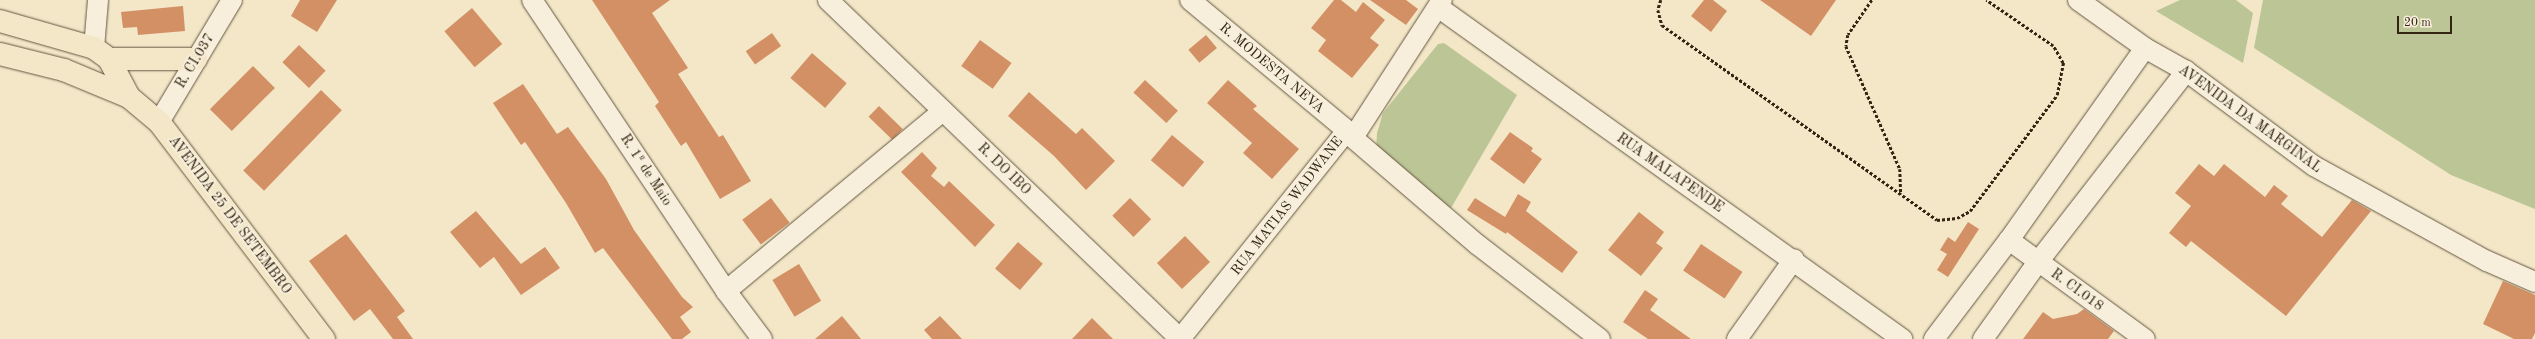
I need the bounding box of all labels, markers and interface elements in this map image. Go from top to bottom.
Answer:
scale bar [2399,8,2454,34]
text: 20 m [2404,17,2431,29]
street label: R. MODESTA NEVA [1216,19,1328,117]
street label: R. CI.037 [172,31,218,91]
street label: AVENIDA DA MARGINAL [2175,61,2325,177]
street label: RUA MALAPENDE [1613,130,1727,216]
street label: R. 1º de Maio [617,131,675,209]
street label: AVENIDA 25 DE SETEMBRO [165,133,295,297]
street label: RUA MATIAS WADWANE [1228,133,1346,279]
street label: R. DO IBO [974,140,1034,198]
street label: R. CI.018 [2047,265,2107,315]

